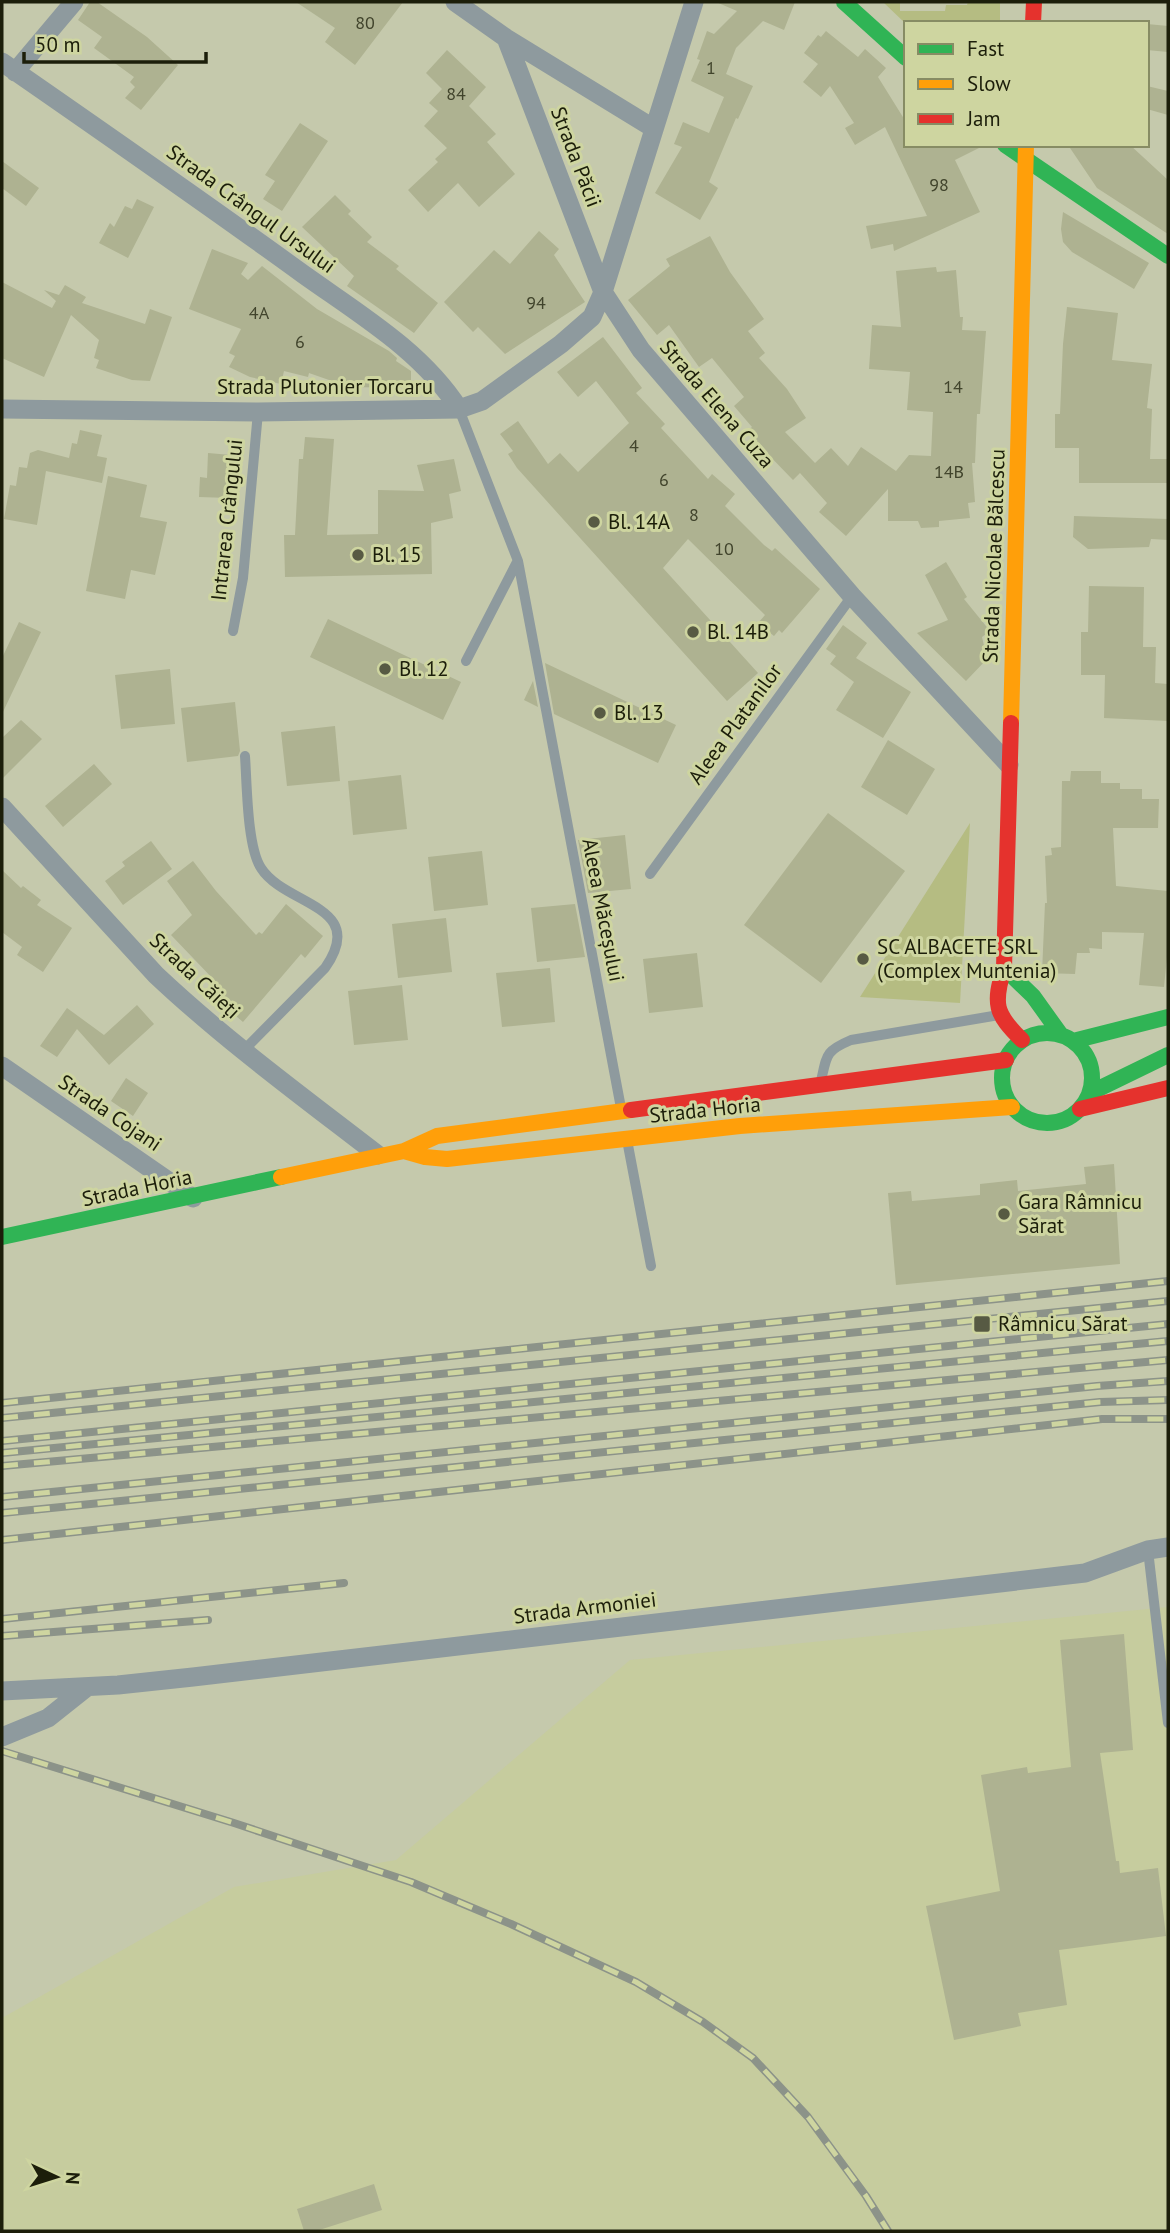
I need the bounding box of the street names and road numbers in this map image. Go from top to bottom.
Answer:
street label: Strada Păcii [545,103,608,211]
street label: Strada Crângul Ursului [162,138,341,279]
street label: Strada Elena Cuza [654,334,781,473]
street label: Strada Plutonier Torcaru [217,373,433,400]
street label: Intrarea Crângului [205,438,248,602]
street label: Strada Nicolae Bălcescu [976,449,1011,663]
street label: Aleea Platanilor [682,658,788,789]
street label: Aleea Măceșului [576,836,631,984]
street label: Strada Căieți [144,927,246,1025]
street label: Strada Cojani [53,1068,167,1157]
street label: Strada Horia [648,1090,762,1129]
street label: Strada Horia [79,1163,194,1212]
street label: Strada Armoniei [512,1585,658,1630]

